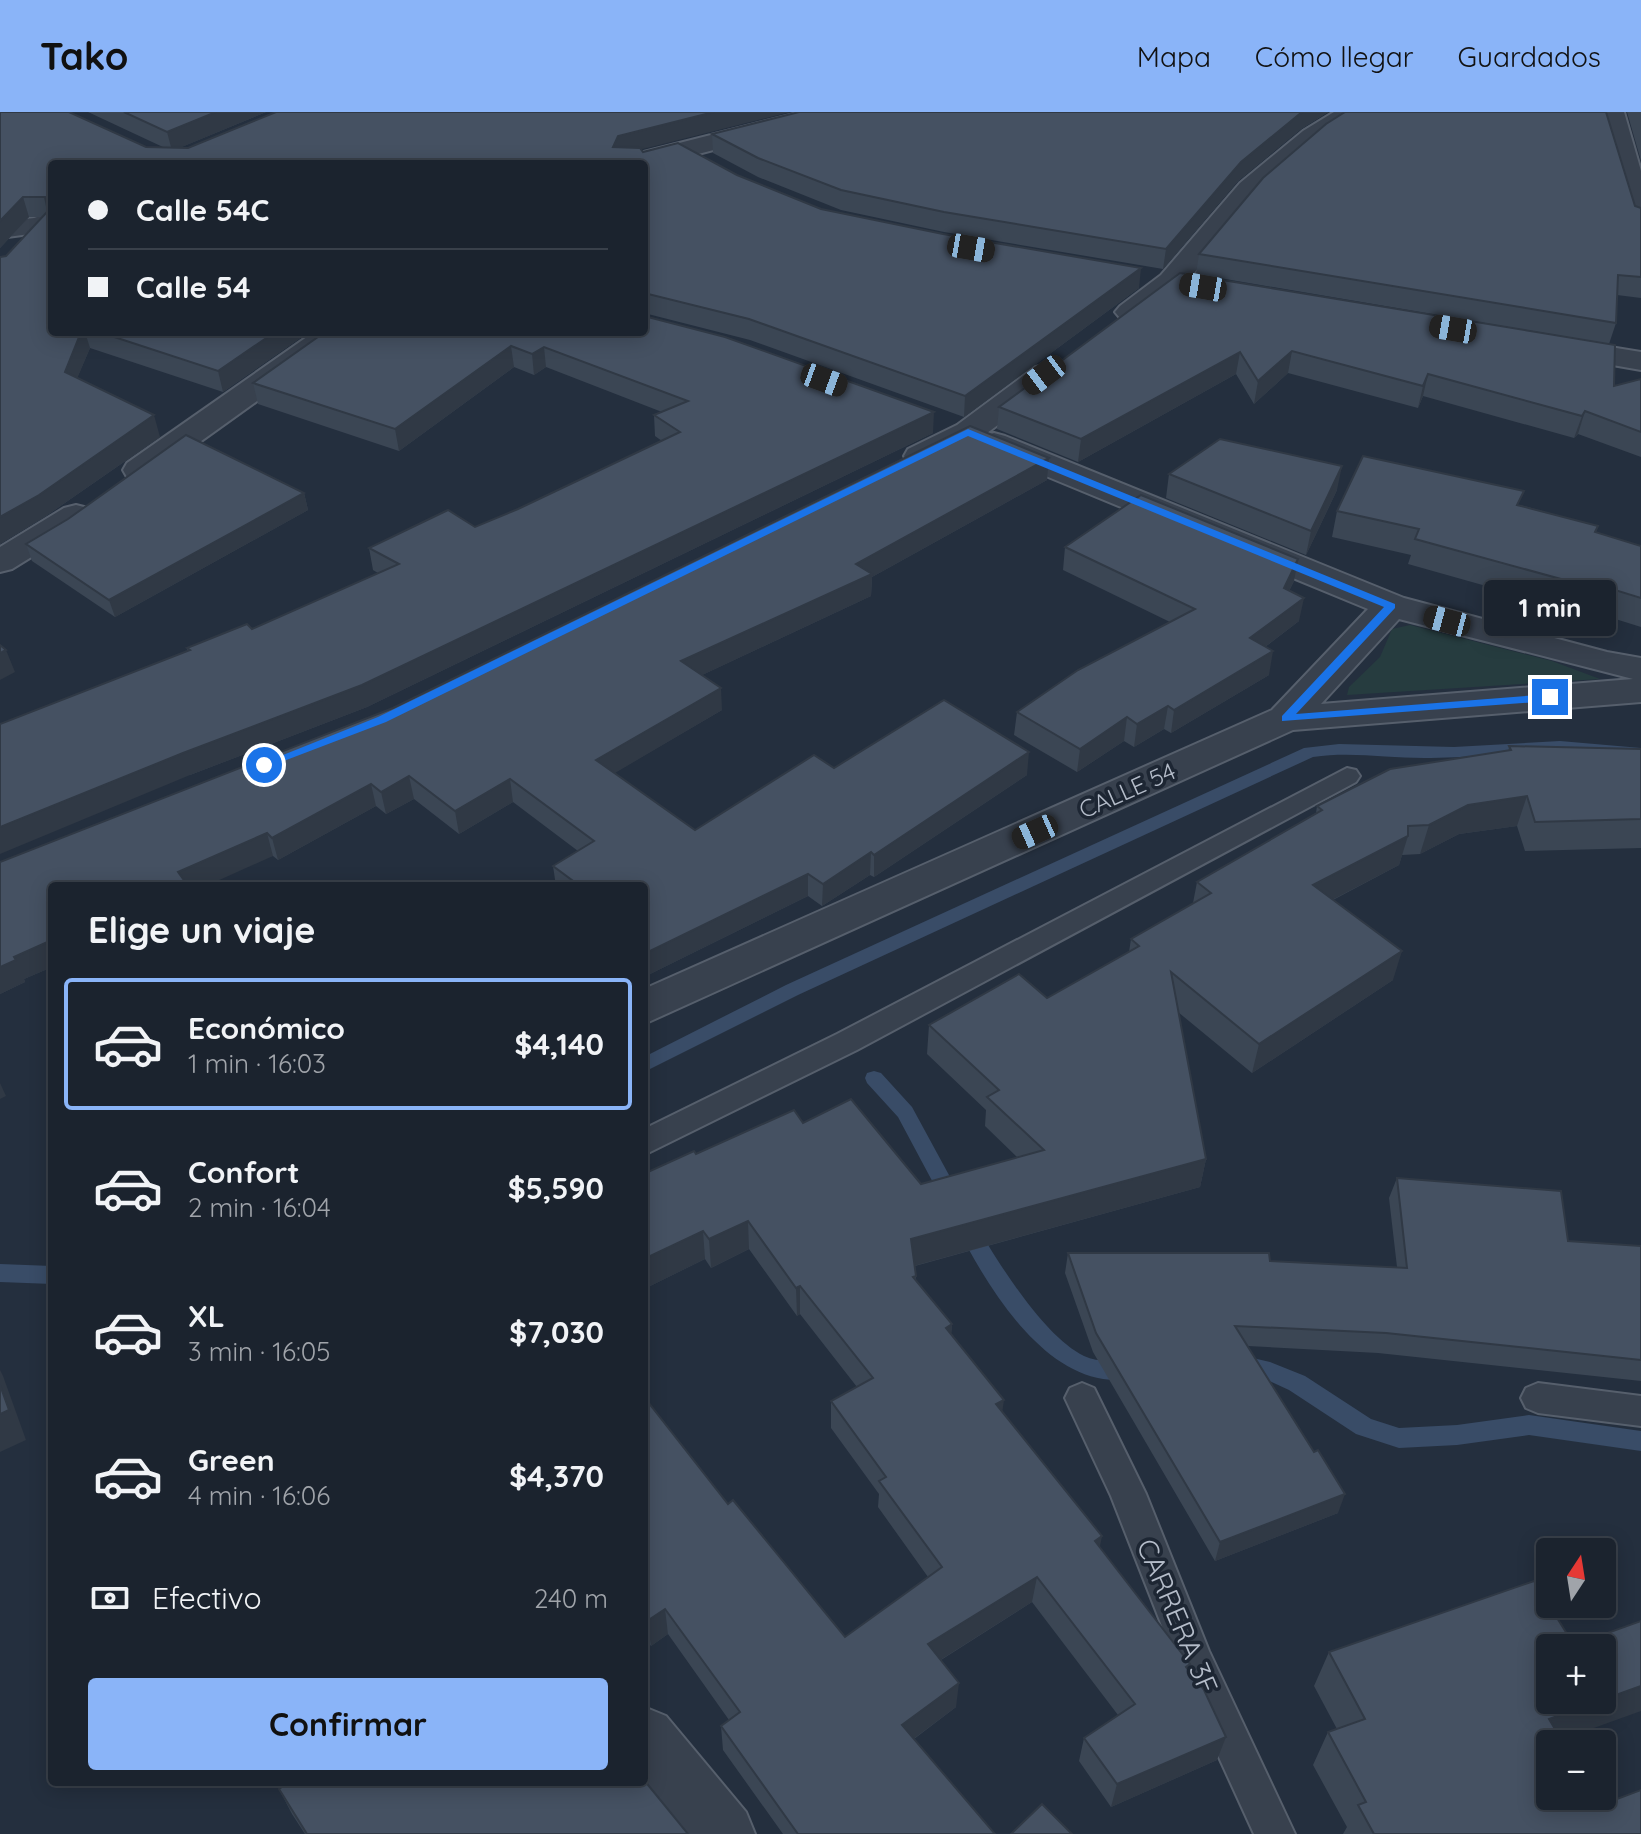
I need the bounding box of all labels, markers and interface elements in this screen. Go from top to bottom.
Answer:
text: Tako [40,32,128,80]
text: Mapa [1137,39,1211,74]
text: Cómo llegar [1255,39,1414,74]
text: Guardados [1458,39,1601,74]
text: Calle 54C [136,191,269,229]
car [945,232,997,264]
text: Calle 54 [136,268,251,306]
car [1177,271,1229,303]
car [1427,313,1479,345]
car [1018,351,1070,399]
car [797,361,851,399]
callout: 1 min [1484,581,1616,637]
text: 1 min [1519,591,1582,624]
car [1421,603,1473,639]
route end [1532,679,1568,715]
route start [246,747,282,783]
street label: CALLE 54 [1074,755,1180,825]
car [1008,811,1062,853]
text: Elige un viaje [88,907,316,952]
icon: car [92,1008,164,1080]
text: Económico [188,1009,345,1047]
text: $4,140 [515,1025,604,1063]
text: 1 min · 16:03 [188,1047,326,1080]
icon: car [92,1152,164,1224]
text: Confort [188,1153,300,1191]
text: $5,590 [508,1169,604,1207]
text: 2 min · 16:04 [188,1191,331,1224]
icon: car [92,1296,164,1368]
text: XL [188,1297,225,1335]
text: $7,030 [509,1313,604,1351]
text: 3 min · 16:05 [188,1335,330,1368]
icon: car [92,1440,164,1512]
text: Green [188,1441,275,1479]
text: $4,370 [509,1457,604,1495]
text: 4 min · 16:06 [188,1479,330,1512]
street label: CARRERA 3F [1130,1533,1226,1699]
north arrow [1536,1538,1616,1618]
map controls [1536,1538,1616,1810]
icon: cash [88,1576,132,1620]
text: Efectivo [152,1579,262,1617]
text: 240 m [534,1582,608,1615]
button: + [1536,1634,1616,1714]
button: Confirmar [88,1678,608,1770]
button: − [1536,1730,1616,1810]

